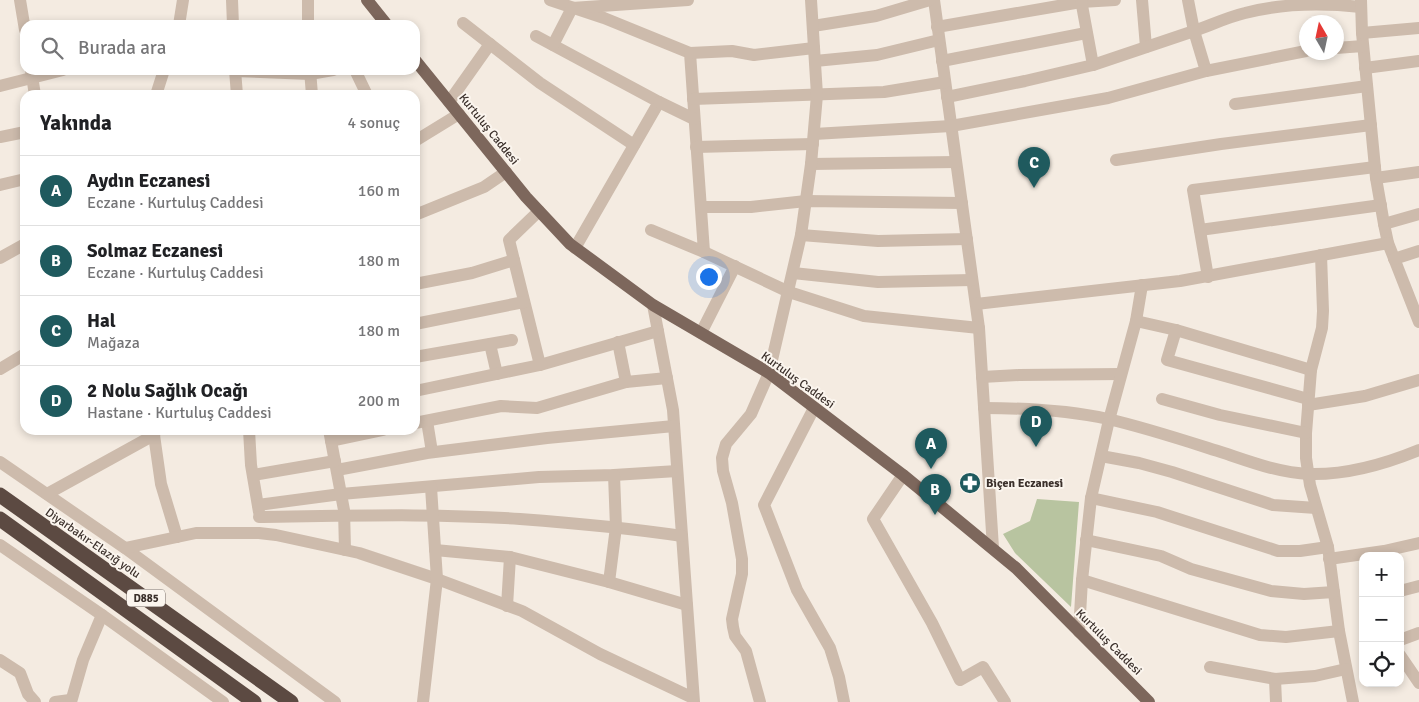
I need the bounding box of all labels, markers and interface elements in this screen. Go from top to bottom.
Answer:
north arrow [1299,15,1344,60]
search box [20,20,420,75]
icon: search [38,34,66,62]
text: Burada ara [78,36,166,60]
street label: Kurtuluş Caddesi [455,91,522,168]
text: Yakında [40,110,112,136]
text: 4 sonuç [348,113,400,133]
pin: C [1018,147,1050,188]
text: Aydın Eczanesi [87,169,211,193]
text: A [51,181,61,201]
text: 160 m [358,181,400,201]
text: Eczane · Kurtuluş Caddesi [87,193,264,213]
text: Solmaz Eczanesi [87,239,223,263]
text: B [51,251,61,271]
text: 180 m [358,251,400,271]
text: Eczane · Kurtuluş Caddesi [87,263,264,283]
your location [696,264,722,290]
text: Hal [87,309,116,333]
text: C [51,321,61,341]
text: 180 m [358,321,400,341]
text: Mağaza [87,333,140,353]
street label: Kurtuluş Caddesi [758,349,837,412]
text: 2 Nolu Sağlık Ocağı [87,379,248,403]
text: D [51,391,61,411]
text: 200 m [358,391,400,411]
text: Hastane · Kurtuluş Caddesi [87,403,272,423]
pin: D [1020,406,1052,447]
pin: A [915,428,947,469]
pharmacy icon: Biçen Eczanesi [958,471,982,495]
pin: B [919,474,951,515]
place label: Biçen Eczanesi [986,476,1063,491]
street label: Diyarbakır-Elazığ yolu [42,505,143,582]
map controls [1359,552,1404,687]
button: + [1359,552,1404,597]
road number: D885 [127,590,165,606]
button: − [1359,597,1404,642]
street label: Kurtuluş Caddesi [1073,606,1145,678]
button: locate [1359,642,1404,687]

